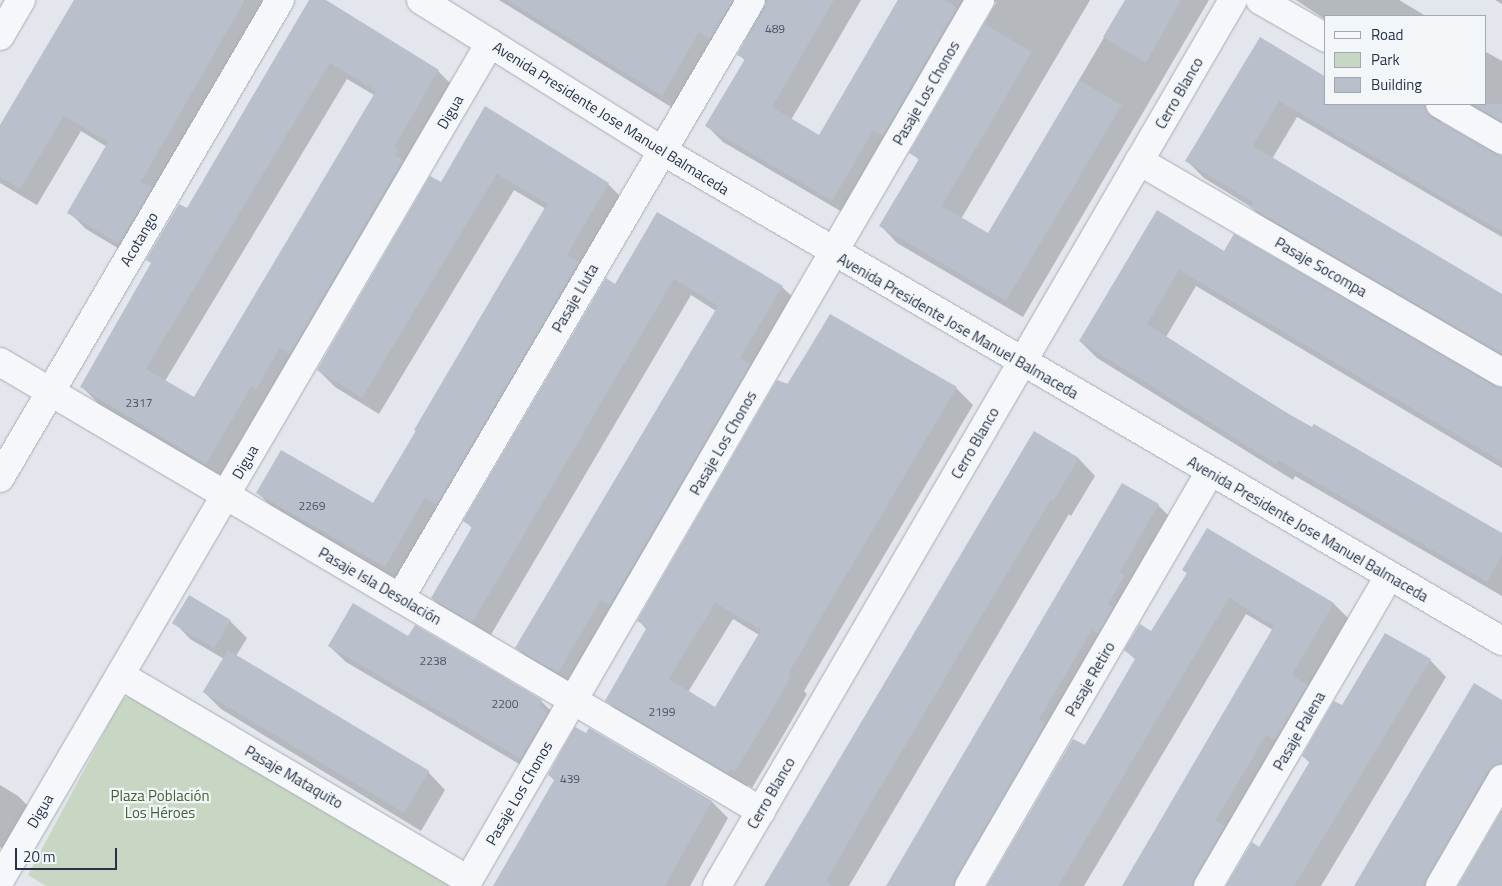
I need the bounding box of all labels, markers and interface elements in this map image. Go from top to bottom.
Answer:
legend [1324,15,1487,105]
house number: 489 [765,22,785,36]
text: Road [1371,23,1403,46]
street label: Avenida Presidente Jose Manuel Balmaceda [490,37,732,199]
street label: Pasaje Los Chonos [889,38,963,148]
text: Park [1371,48,1400,71]
street label: Cerro Blanco [1151,54,1207,132]
text: Building [1371,73,1422,96]
street label: Digua [433,92,467,132]
street label: Acotango [116,209,162,269]
street label: Pasaje Socompa [1272,233,1370,301]
street label: Avenida Presidente Jose Manuel Balmaceda [834,249,1082,403]
street label: Pasaje Lluta [548,260,602,336]
street label: Pasaje Los Chonos [686,388,760,498]
house number: 2317 [126,396,152,410]
street label: Cerro Blanco [947,404,1003,482]
street label: Digua [228,442,262,482]
street label: Avenida Presidente Jose Manuel Balmaceda [1184,452,1432,606]
house number: 2269 [299,499,325,513]
street label: Pasaje Isla Desolación [315,543,445,629]
street label: Pasaje Retiro [1061,639,1119,719]
house number: 2238 [420,654,446,668]
street label: Pasaje Palena [1269,688,1329,774]
house number: 2200 [492,697,518,711]
house number: 2199 [649,705,675,719]
street label: Pasaje Los Chonos [482,738,556,848]
street label: Pasaje Mataquito [242,742,346,812]
street label: Cerro Blanco [743,754,799,832]
house number: 439 [560,772,580,786]
park label: Plaza Población Los Héroes [111,786,209,821]
street label: Digua [23,791,57,831]
scale bar [18,838,120,870]
text: 20 m [23,845,56,868]

